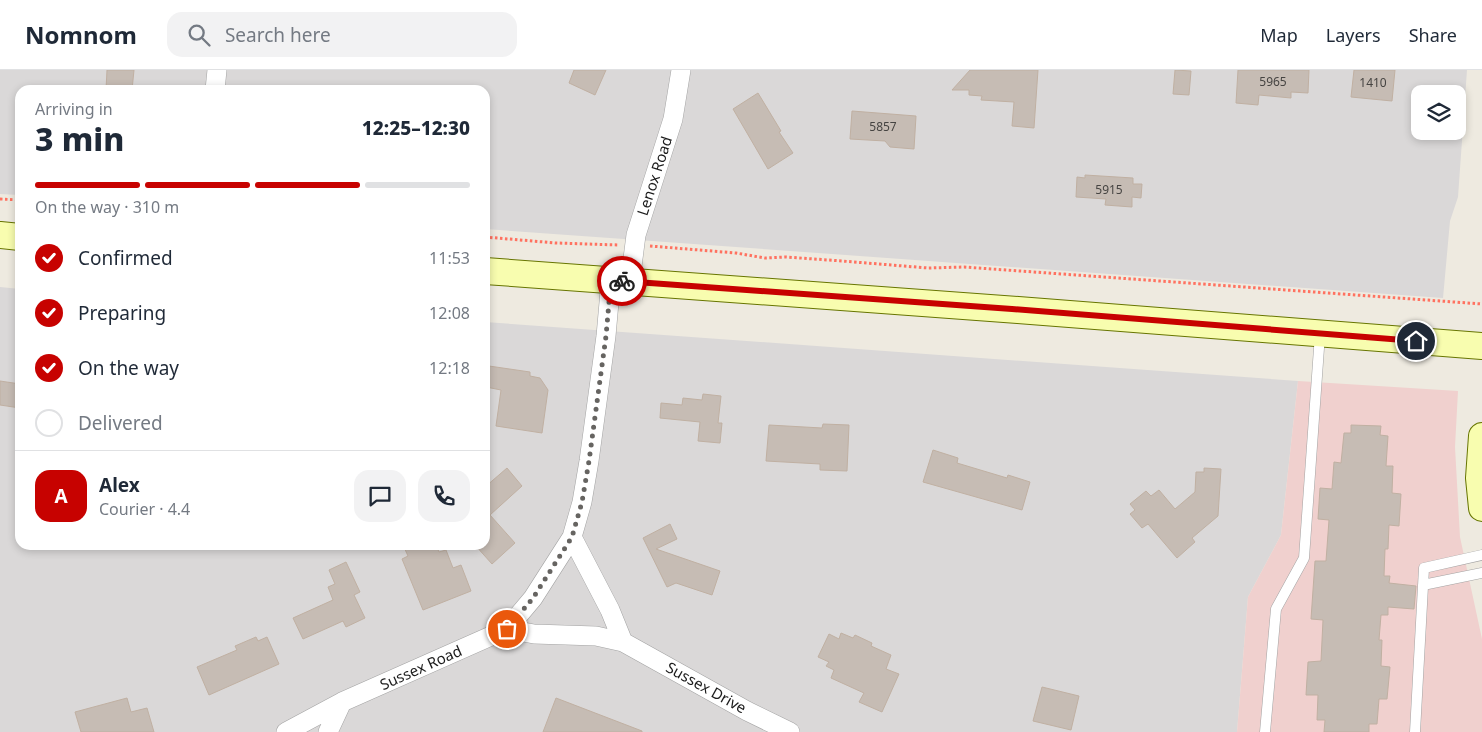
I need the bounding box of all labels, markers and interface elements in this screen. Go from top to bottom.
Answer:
search box [167,12,517,57]
text: Nomnom [25,18,137,51]
icon: search [185,21,213,49]
text: Search here [225,22,331,48]
text: Map [1260,23,1298,47]
text: Layers [1326,23,1381,47]
text: Share [1409,23,1457,47]
house number: 5965 [1259,73,1287,90]
house number: 1410 [1359,74,1387,91]
map controls [1411,85,1466,140]
button: layers [1411,85,1466,140]
text: Arriving in [35,98,113,120]
text: 12:25–12:30 [362,115,470,141]
text: 3 min [35,117,124,160]
house number: 5857 [869,118,897,135]
street label: Lenox Road [632,133,676,218]
house number: 5915 [1095,181,1123,198]
text: On the way · 310 m [35,196,179,218]
icon: check [35,244,63,272]
text: Confirmed [78,245,173,271]
text: 11:53 [429,247,470,269]
courier [597,256,647,306]
icon: bike [608,267,636,295]
icon: check [35,299,63,327]
text: Preparing [78,300,166,326]
text: 12:08 [429,302,470,324]
pin [1395,320,1437,362]
icon: home [1402,327,1430,355]
icon: check [35,354,63,382]
text: On the way [78,355,179,381]
text: 12:18 [429,357,470,379]
text: Delivered [78,410,163,436]
button: chat [354,470,406,522]
button: phone [418,470,470,522]
text: Alex [99,472,140,498]
text: A [54,483,68,509]
text: Courier · 4.4 [99,498,190,520]
pin [486,608,528,650]
icon: bag [493,615,521,643]
street label: Sussex Road [376,640,465,694]
street label: Sussex Drive [663,657,750,717]

